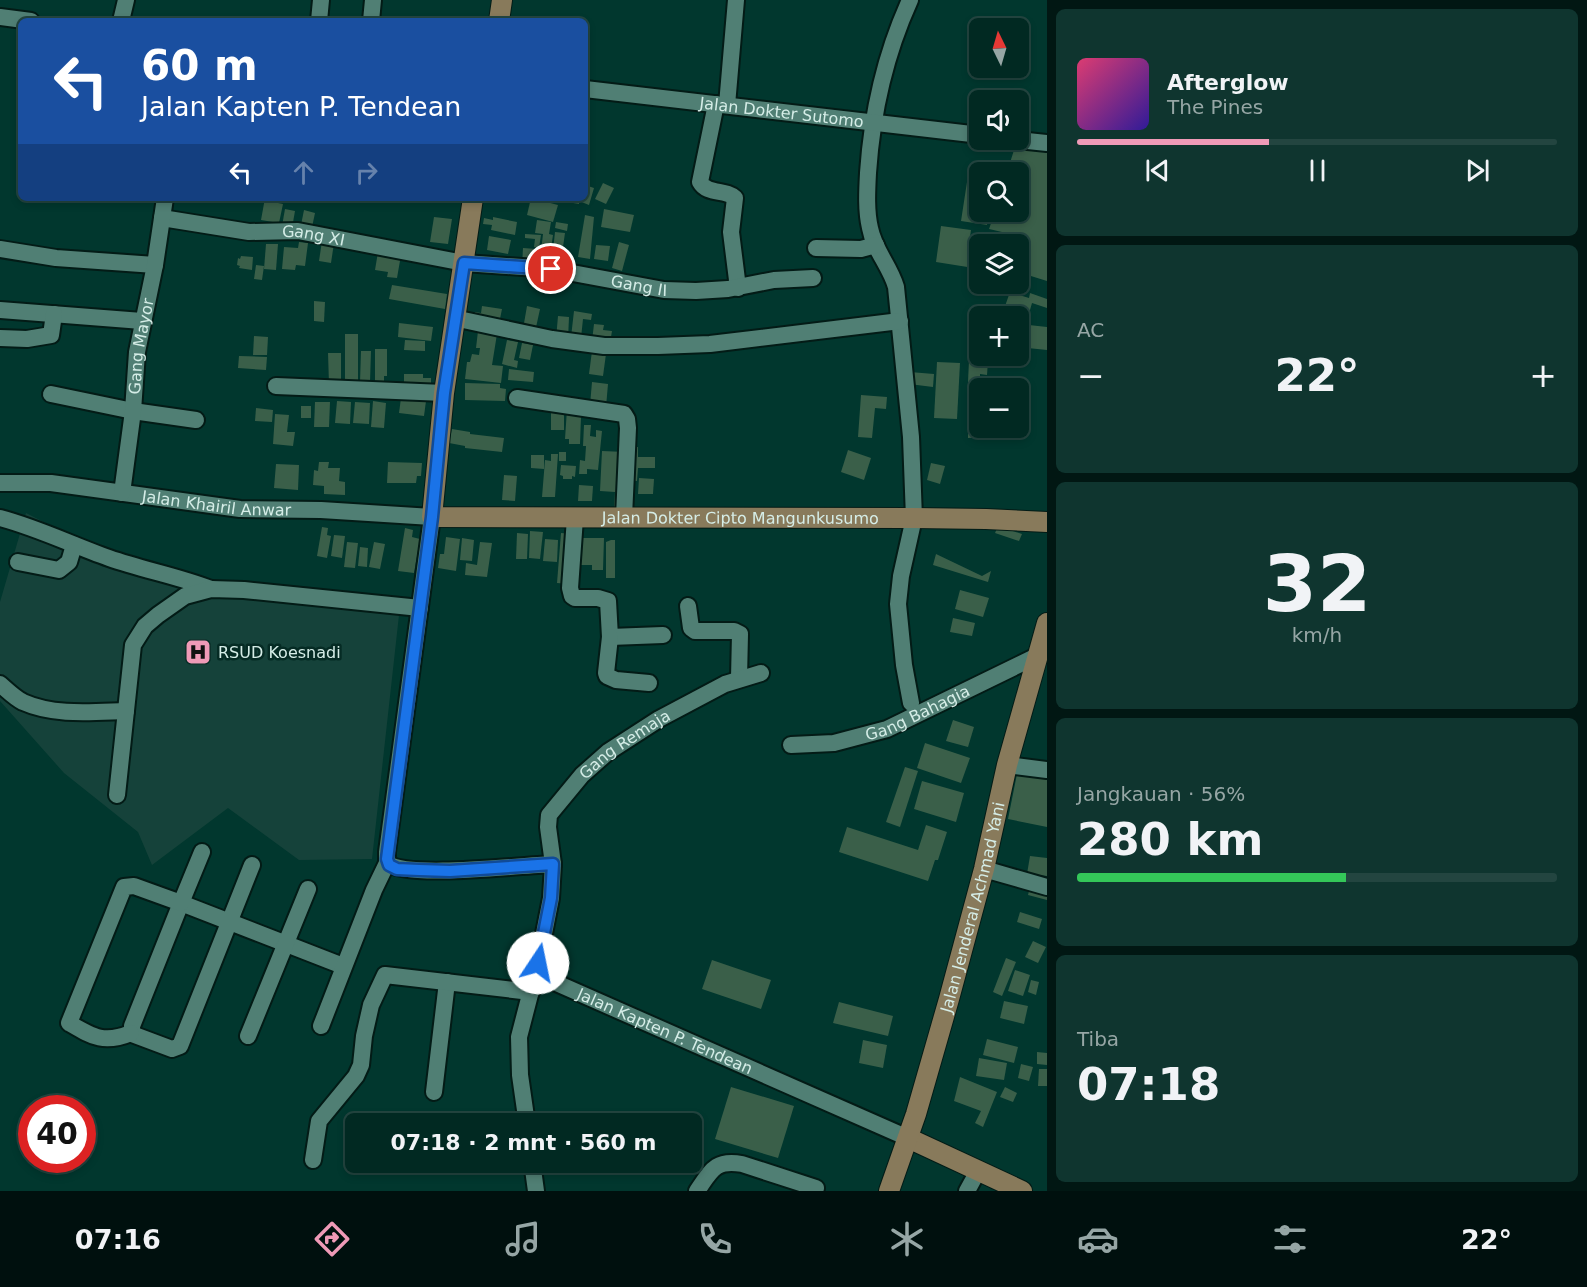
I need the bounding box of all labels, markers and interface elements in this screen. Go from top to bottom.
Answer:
north arrow [969,18,1029,78]
map controls [969,18,1029,438]
text: 60 m [141,41,258,90]
icon: left [42,42,120,120]
text: Afterglow [1167,70,1289,95]
button: sound [969,90,1029,150]
text: Jalan Kapten P. Tendean [141,91,461,122]
street label: Jalan Dokter Sutomo [698,93,865,131]
text: The Pines [1167,95,1263,119]
icon: previous [1141,154,1174,187]
icon: pause [1301,154,1334,187]
icon: next [1461,154,1494,187]
icon: left [224,156,257,189]
icon: ahead [287,156,320,189]
icon: right [350,156,383,189]
button: search [969,162,1029,222]
street label: Gang XI [282,221,346,249]
button: layers [969,234,1029,294]
pin [525,243,576,294]
icon: arrive [534,252,567,285]
street label: Gang II [609,271,667,300]
street label: Gang Mayor [125,296,157,395]
button: + [969,306,1029,366]
text: AC [1077,318,1104,342]
text: 22° [1274,349,1360,402]
text: − [1077,356,1105,395]
text: + [1529,356,1557,395]
button: − [969,378,1029,438]
street label: Jalan Khairil Anwar [140,486,292,519]
street label: Jalan Dokter Cipto Mangunkusumo [601,508,879,527]
text: 32 [1263,539,1371,629]
text: km/h [1292,623,1342,647]
hospital icon: RSUD Koesnadi [183,637,213,667]
place label: RSUD Koesnadi [218,643,341,662]
street label: Gang Bahagia [863,681,973,744]
street label: Gang Remaja [575,705,673,783]
text: Jangkauan · 56% [1077,782,1245,806]
street label: Jalan Jenderal Achmad Yani [936,800,1008,1016]
text: 280 km [1077,813,1263,866]
position arrow [506,931,570,995]
street label: Jalan Kapten P. Tendean [573,984,756,1078]
text: Tiba [1077,1027,1119,1051]
text: 07:18 [1077,1058,1220,1111]
speed limit sign: 40 [18,1095,96,1173]
text: 07:18 · 2 mnt · 560 m [391,1130,656,1155]
icon: directions [311,1218,353,1260]
icon: music [502,1218,544,1260]
icon: phone [694,1218,736,1260]
icon: climate [886,1218,928,1260]
icon: car [1077,1218,1119,1260]
icon: filters [1269,1218,1311,1260]
text: 07:16 [75,1224,161,1255]
text: 22° [1461,1224,1512,1255]

